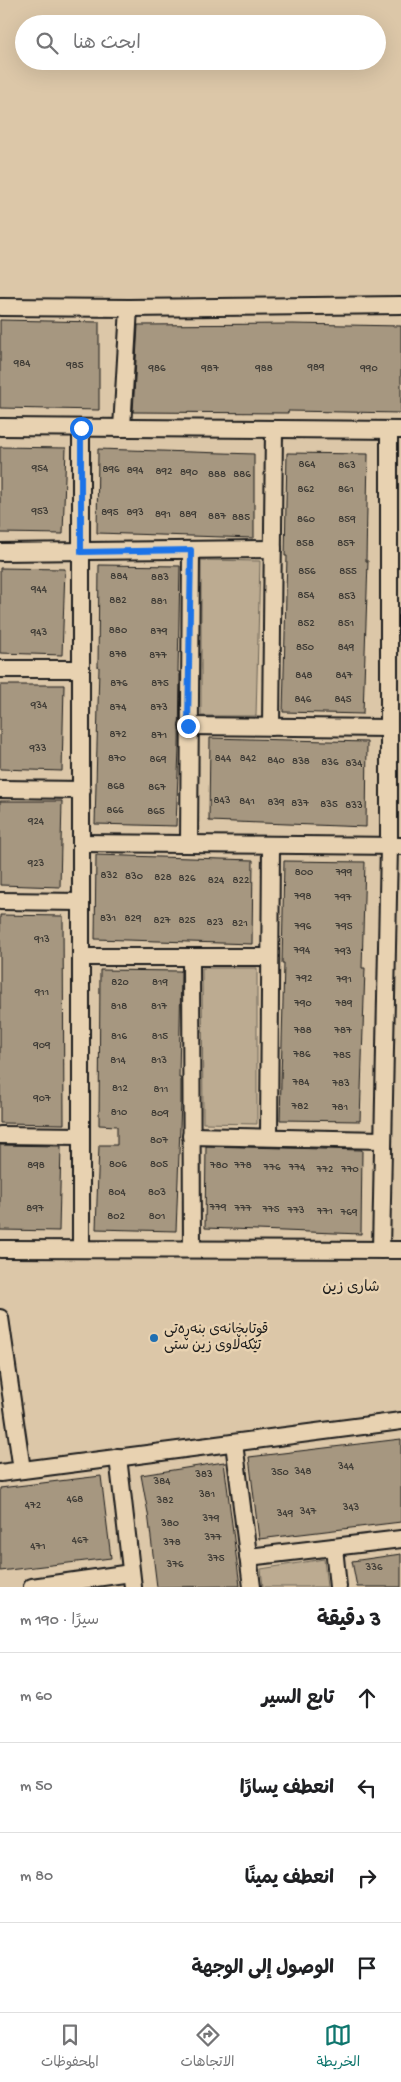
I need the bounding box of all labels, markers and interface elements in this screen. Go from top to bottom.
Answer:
search box [15,15,386,70]
icon: search [33,29,61,57]
text: ابحث هنا [73,33,141,56]
house number: 984 [13,358,31,370]
house number: 985 [65,360,84,372]
house number: 989 [306,362,325,374]
house number: 986 [147,363,166,375]
house number: 987 [200,363,219,375]
house number: 988 [254,363,273,375]
house number: 990 [359,363,378,375]
route start [70,417,93,440]
house number: 864 [299,459,316,471]
house number: 863 [338,460,356,472]
house number: 954 [31,463,49,475]
house number: 896 [102,464,120,476]
house number: 894 [127,465,144,477]
house number: 892 [156,466,173,478]
house number: 890 [180,467,198,479]
house number: 888 [208,469,226,481]
house number: 886 [233,469,251,481]
house number: 862 [298,484,315,496]
house number: 861 [338,484,354,496]
house number: 953 [30,506,49,518]
house number: 895 [101,507,119,519]
house number: 893 [126,507,144,519]
house number: 891 [155,509,171,521]
house number: 889 [179,509,197,521]
house number: 887 [208,511,226,523]
house number: 885 [232,512,250,524]
house number: 860 [297,514,315,526]
house number: 859 [338,514,356,526]
house number: 858 [296,538,314,550]
house number: 857 [337,538,355,550]
house number: 856 [298,566,316,578]
house number: 855 [339,566,357,578]
house number: 884 [110,571,128,583]
house number: 883 [151,572,169,584]
house number: 944 [30,584,48,596]
house number: 854 [297,590,315,602]
house number: 853 [338,591,356,603]
house number: 882 [109,595,127,607]
house number: 881 [151,596,167,608]
house number: 852 [297,618,315,630]
house number: 851 [338,618,354,630]
house number: 880 [109,625,127,637]
house number: 879 [150,626,168,638]
house number: 943 [30,627,47,639]
house number: 850 [296,642,314,654]
house number: 849 [338,642,355,654]
house number: 878 [109,649,127,661]
house number: 877 [149,650,167,662]
house number: 848 [295,670,313,682]
house number: 847 [336,670,353,682]
house number: 876 [110,678,128,690]
house number: 875 [151,678,169,690]
house number: 846 [295,694,312,706]
house number: 845 [334,694,352,706]
house number: 934 [30,700,48,712]
house number: 874 [110,702,127,714]
house number: 873 [150,702,168,714]
route end [177,715,200,738]
house number: 872 [109,729,127,741]
house number: 871 [151,730,167,742]
house number: 933 [29,743,47,755]
house number: 870 [108,753,126,765]
house number: 844 [215,753,232,765]
house number: 842 [240,753,257,765]
house number: 869 [149,754,167,766]
house number: 840 [267,755,285,767]
house number: 838 [292,756,310,768]
house number: 836 [321,757,339,769]
house number: 834 [346,758,363,770]
house number: 868 [107,781,125,793]
house number: 867 [148,782,166,794]
house number: 843 [214,795,231,807]
house number: 841 [239,796,255,808]
house number: 839 [267,797,285,809]
house number: 837 [291,798,309,810]
house number: 835 [320,799,338,811]
house number: 833 [345,800,363,812]
house number: 866 [106,805,124,817]
house number: 865 [147,806,165,818]
house number: 924 [27,816,45,828]
house number: 923 [27,858,45,870]
house number: 800 [295,867,313,879]
house number: 799 [335,867,353,879]
house number: 832 [100,870,118,882]
house number: 830 [125,871,143,883]
house number: 828 [154,872,172,884]
house number: 826 [179,873,196,885]
house number: 824 [208,875,225,887]
house number: 822 [233,875,250,887]
house number: 798 [293,891,312,903]
house number: 797 [334,892,352,904]
house number: 831 [100,913,116,925]
house number: 829 [125,913,142,925]
house number: 827 [153,915,171,927]
house number: 825 [178,915,196,927]
house number: 823 [206,917,224,929]
house number: 821 [232,918,248,930]
house number: 796 [294,921,312,933]
house number: 795 [334,921,353,933]
house number: 913 [33,934,50,946]
house number: 794 [293,945,311,957]
house number: 793 [334,946,352,958]
house number: 792 [295,973,313,985]
house number: 791 [335,974,352,986]
house number: 820 [111,977,129,989]
house number: 819 [152,977,168,989]
house number: 911 [34,987,49,999]
house number: 790 [293,998,312,1010]
house number: 789 [334,998,353,1010]
house number: 818 [111,1001,127,1013]
house number: 817 [151,1001,167,1013]
house number: 788 [293,1025,312,1037]
house number: 787 [333,1025,352,1037]
house number: 816 [111,1031,127,1043]
house number: 815 [152,1031,168,1043]
house number: 909 [32,1040,51,1052]
house number: 786 [292,1049,311,1061]
house number: 785 [332,1050,351,1062]
house number: 814 [110,1055,127,1067]
house number: 813 [151,1055,167,1067]
house number: 784 [292,1077,310,1089]
house number: 783 [331,1078,350,1090]
house number: 812 [112,1083,129,1095]
house number: 811 [154,1084,168,1096]
house number: 907 [32,1093,51,1105]
house number: 782 [290,1101,309,1113]
house number: 781 [331,1102,348,1114]
house number: 810 [111,1107,127,1119]
house number: 809 [151,1108,169,1120]
house number: 807 [150,1135,168,1147]
house number: 806 [109,1159,127,1171]
house number: 805 [150,1159,168,1171]
house number: 898 [27,1160,45,1172]
house number: 780 [209,1160,228,1172]
house number: 778 [233,1160,252,1172]
house number: 776 [262,1162,281,1174]
house number: 774 [288,1162,306,1174]
house number: 772 [316,1164,334,1176]
house number: 770 [340,1164,359,1176]
house number: 804 [108,1187,127,1199]
house number: 803 [148,1187,166,1199]
house number: 779 [209,1202,227,1214]
house number: 897 [26,1203,44,1215]
house number: 777 [233,1203,252,1215]
house number: 775 [261,1204,280,1216]
house number: 773 [286,1205,305,1217]
house number: 771 [316,1206,333,1218]
house number: 769 [340,1207,358,1219]
house number: 802 [107,1211,125,1223]
house number: 801 [149,1211,165,1223]
district label: شاری زین [322,1279,380,1297]
place label: قوتابخانەی بنەڕەتی تێکەڵاوی زین ستی [164,1322,268,1355]
marker: قوتابخانەی بنەڕەتی تێکەڵاوی زین ستی [148,1332,160,1344]
house number: 344 [337,1461,355,1473]
house number: 348 [294,1466,311,1478]
house number: 350 [270,1467,289,1479]
house number: 383 [194,1469,213,1481]
house number: 384 [153,1476,171,1488]
house number: 381 [198,1489,215,1501]
house number: 468 [67,1494,83,1506]
house number: 382 [155,1495,174,1507]
house number: 472 [25,1500,42,1512]
house number: 343 [342,1502,360,1514]
house number: 347 [299,1506,317,1518]
house number: 349 [276,1508,294,1520]
house number: 379 [202,1513,220,1525]
house number: 380 [160,1518,179,1530]
house number: 377 [203,1532,222,1544]
house number: 467 [72,1535,89,1547]
house number: 378 [162,1537,181,1549]
house number: 471 [30,1541,46,1553]
house number: 375 [206,1553,225,1565]
house number: 376 [165,1559,184,1571]
house number: 336 [365,1562,383,1574]
text: 3 دقيقة [317,1609,381,1634]
text: سيرًا · 190 m [20,1612,99,1631]
icon: ahead [353,1684,381,1712]
text: 60 m [20,1688,52,1707]
text: تابع السير [262,1688,334,1711]
icon: left [353,1774,381,1802]
text: 50 m [20,1778,53,1797]
text: انعطف يسارًا [240,1778,334,1801]
icon: right [353,1864,381,1892]
text: 80 m [20,1868,53,1887]
text: انعطف يمينًا [245,1868,334,1891]
icon: arrive [353,1954,381,1982]
text: الوصول إلى الوجهة [191,1958,334,1981]
tab: المحفوظات [41,2021,99,2074]
tab: الاتجاهات [180,2021,235,2074]
tab: الخريطة [316,2021,360,2074]

